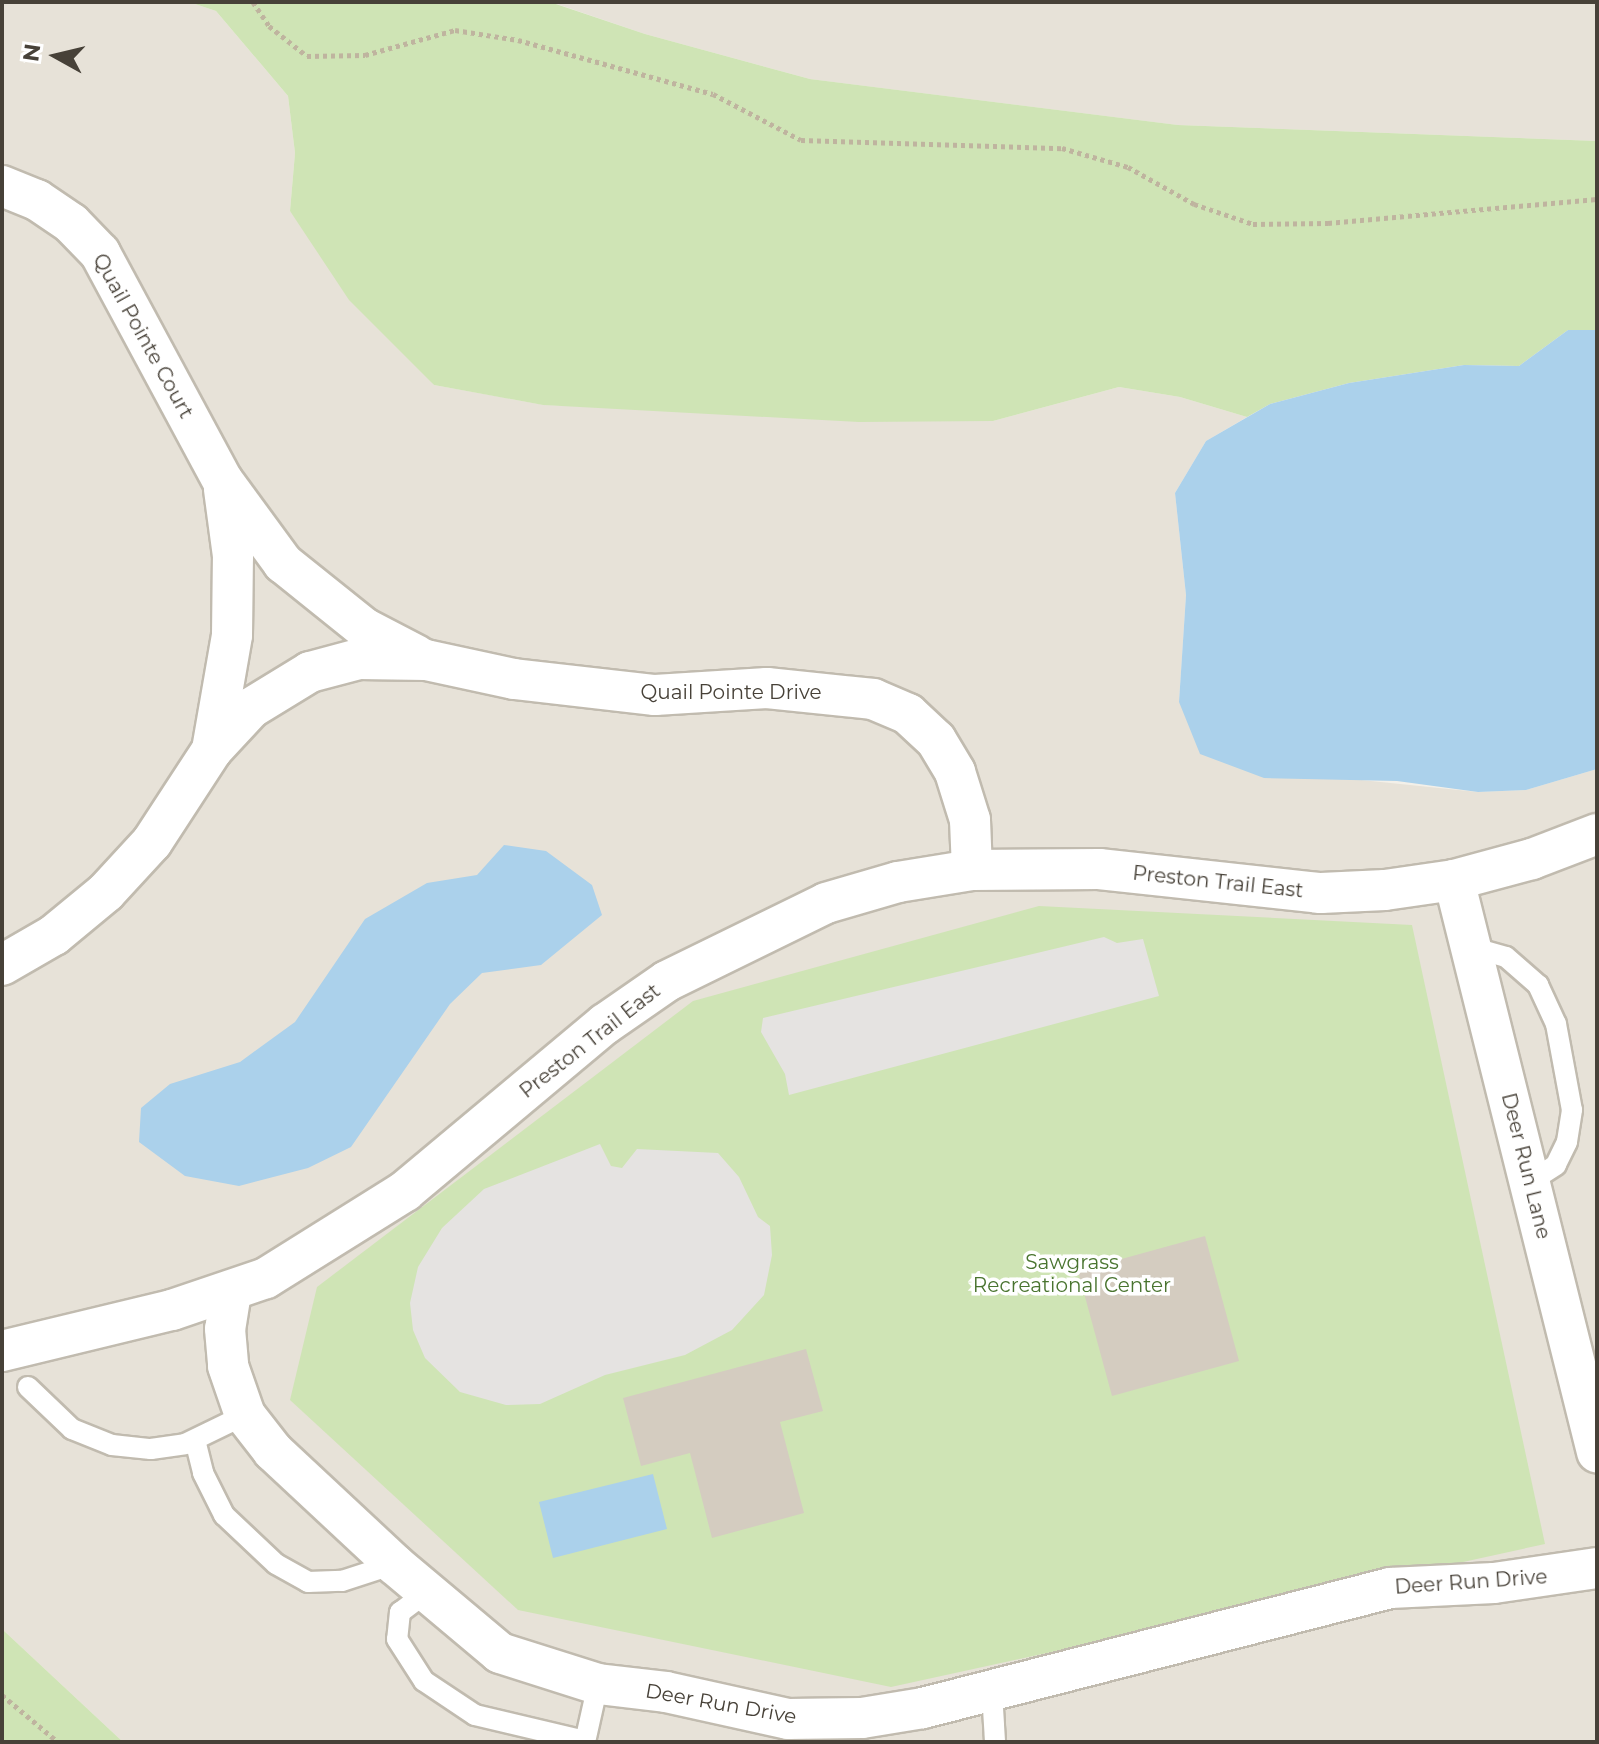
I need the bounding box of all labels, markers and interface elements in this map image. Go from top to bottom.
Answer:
north arrow [16,16,96,96]
text: N [17,42,46,63]
street label: Quail Pointe Court [88,249,198,423]
street label: Quail Pointe Drive [640,680,822,704]
street label: Preston Trail East [1131,861,1305,903]
street label: Preston Trail East [515,979,665,1103]
street label: Deer Run Lane [1496,1090,1556,1242]
park label: Sawgrass Recreational Center [973,1251,1171,1298]
street label: Deer Run Drive [1394,1565,1548,1599]
street label: Deer Run Drive [644,1679,798,1729]

